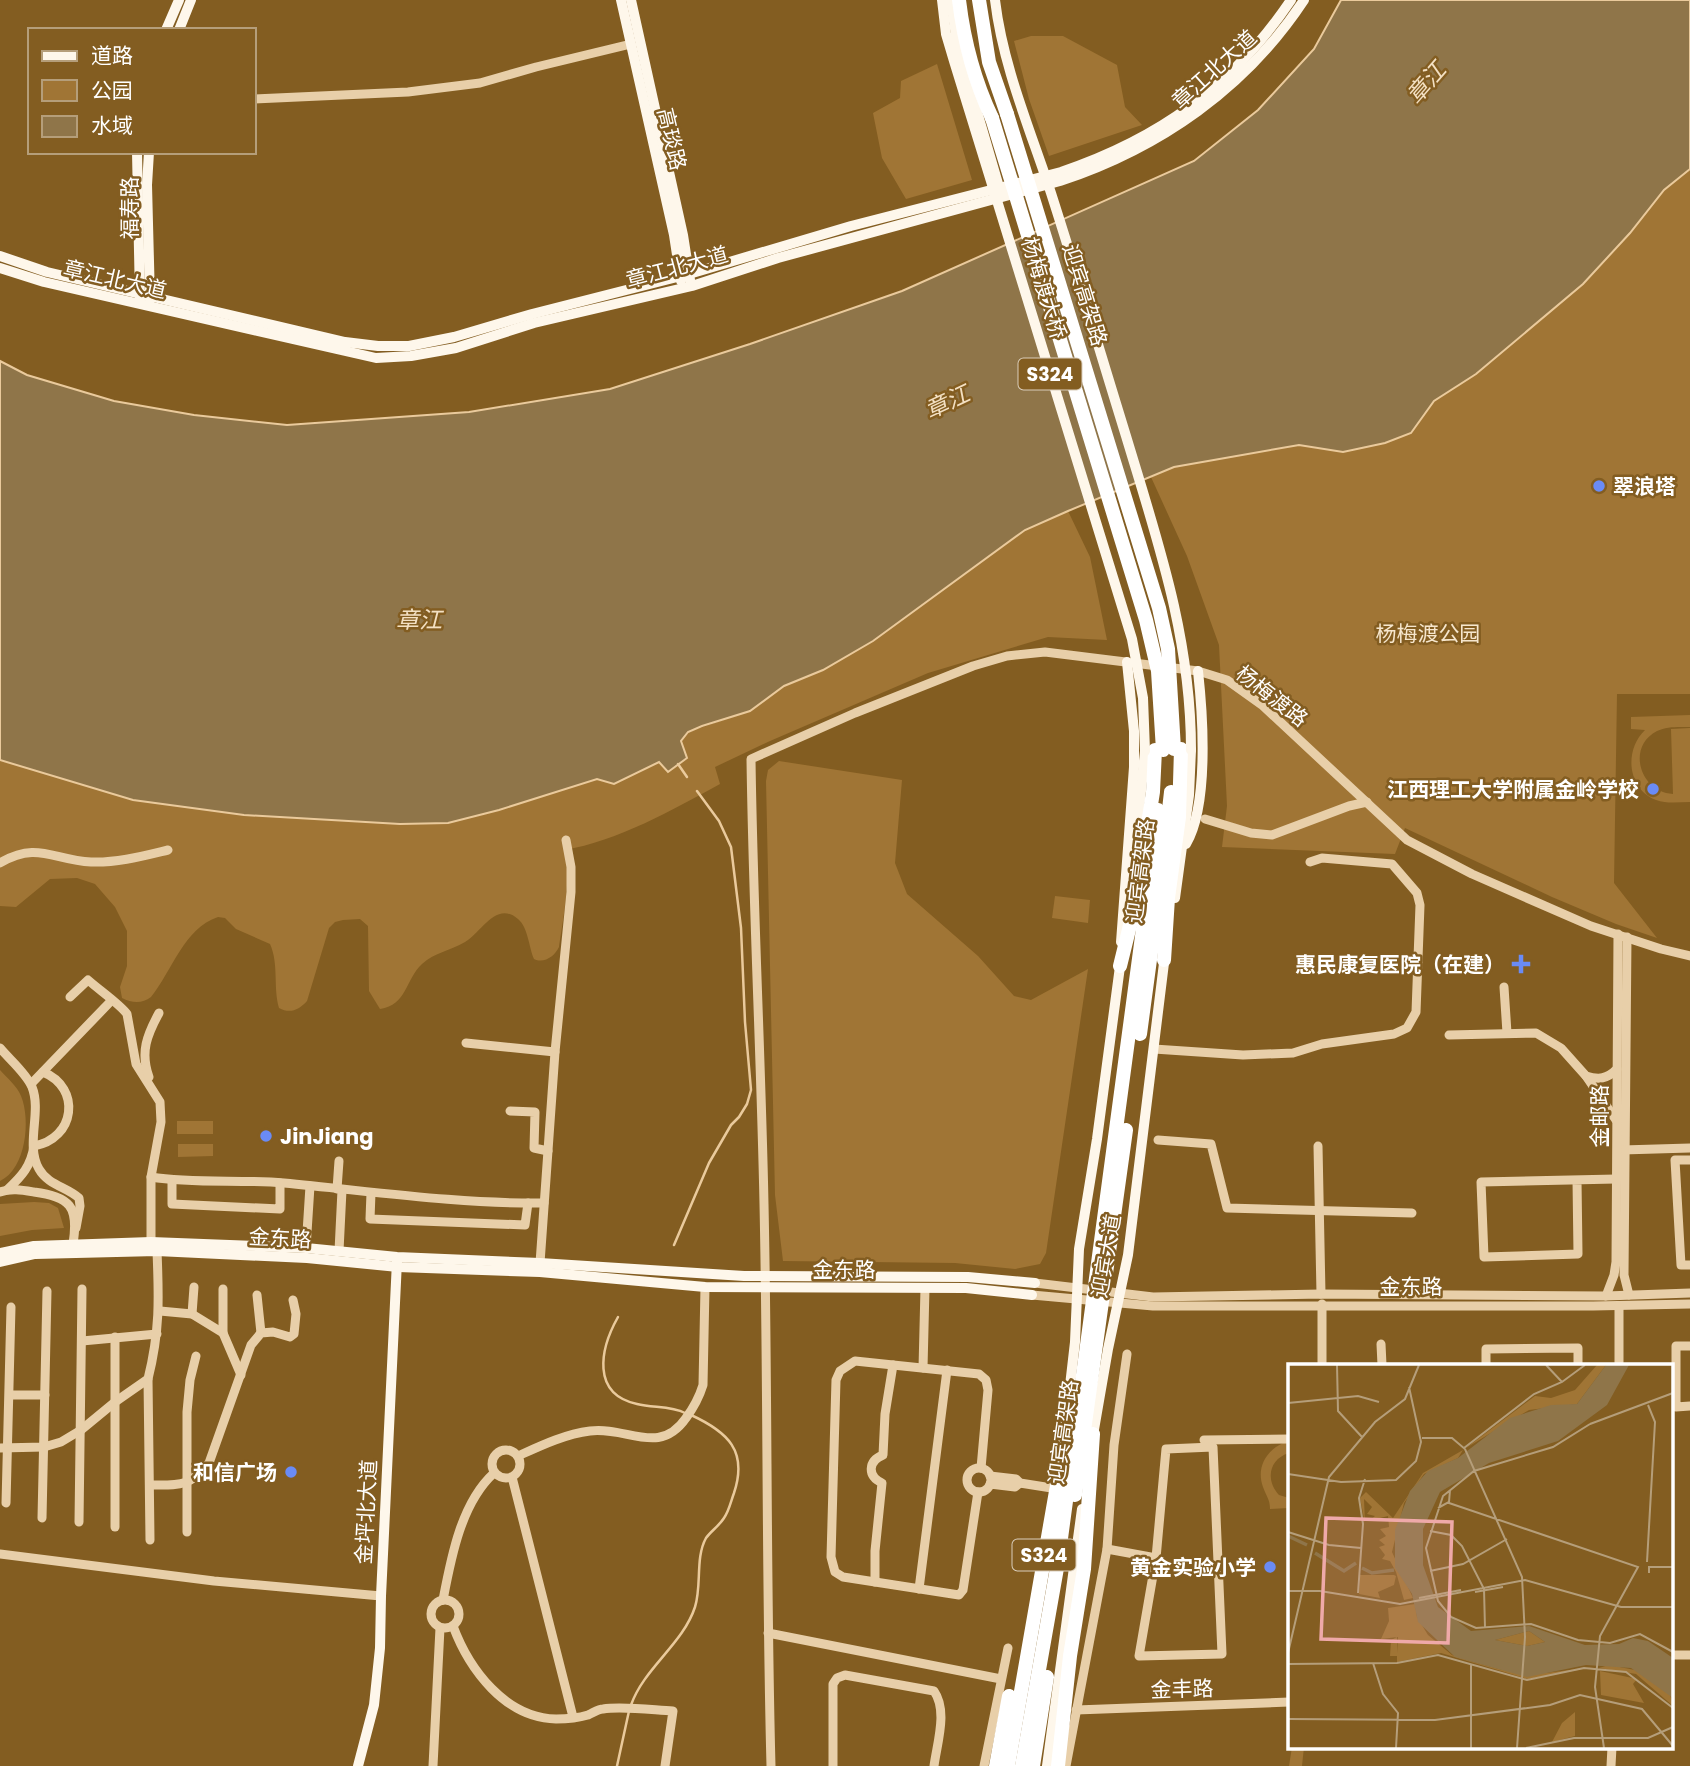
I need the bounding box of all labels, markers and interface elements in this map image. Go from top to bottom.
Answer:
street label: 章江北大道 [1165,23,1263,115]
legend [28,28,256,154]
text: 道路 [91,41,133,70]
water label: 章江 [1399,53,1455,111]
text: 公园 [91,76,133,105]
street label: 高琰路 [651,105,693,173]
text: 水域 [91,111,133,140]
street label: 福寿路 [115,177,144,240]
street label: 杨梅渡大桥 [1015,234,1073,342]
street label: 章江北大道 [623,239,731,295]
street label: 迎宾高架路 [1056,241,1114,349]
street label: 章江北大道 [61,253,169,305]
road number: S324 [1018,358,1082,390]
water label: 章江 [919,377,977,426]
place label: 翠浪塔 [1613,472,1676,501]
marker: 翠浪塔 [1591,478,1607,494]
water label: 章江 [396,604,445,636]
park label: 杨梅渡公园 [1376,619,1481,648]
street label: 杨梅渡路 [1230,659,1314,733]
place label: 江西理工大学附属金岭学校 [1387,775,1639,804]
marker: 江西理工大学附属金岭学校 [1645,781,1661,797]
street label: 迎宾高架路 [1119,817,1161,925]
place label: 惠民康复医院（在建） [1295,950,1505,979]
marker: 惠民康复医院（在建） [1511,954,1531,974]
street label: 金邮路 [1585,1085,1614,1148]
place label: JinJiang [280,1122,374,1151]
marker: JinJiang [258,1128,274,1144]
street label: 迎宾大道 [1084,1212,1128,1300]
street label: 金东路 [248,1222,312,1254]
street label: 金东路 [813,1255,876,1284]
street label: 金东路 [1380,1272,1443,1301]
inset map [1288,1364,1672,1748]
street label: 迎宾高架路 [1041,1378,1085,1486]
place label: 和信广场 [193,1458,277,1487]
street label: 金坪北大道 [349,1459,383,1565]
marker: 和信广场 [283,1464,299,1480]
road number: S324 [1012,1540,1076,1570]
place label: 黄金实验小学 [1130,1553,1256,1582]
marker: 黄金实验小学 [1262,1559,1278,1575]
street label: 金丰路 [1150,1673,1214,1705]

